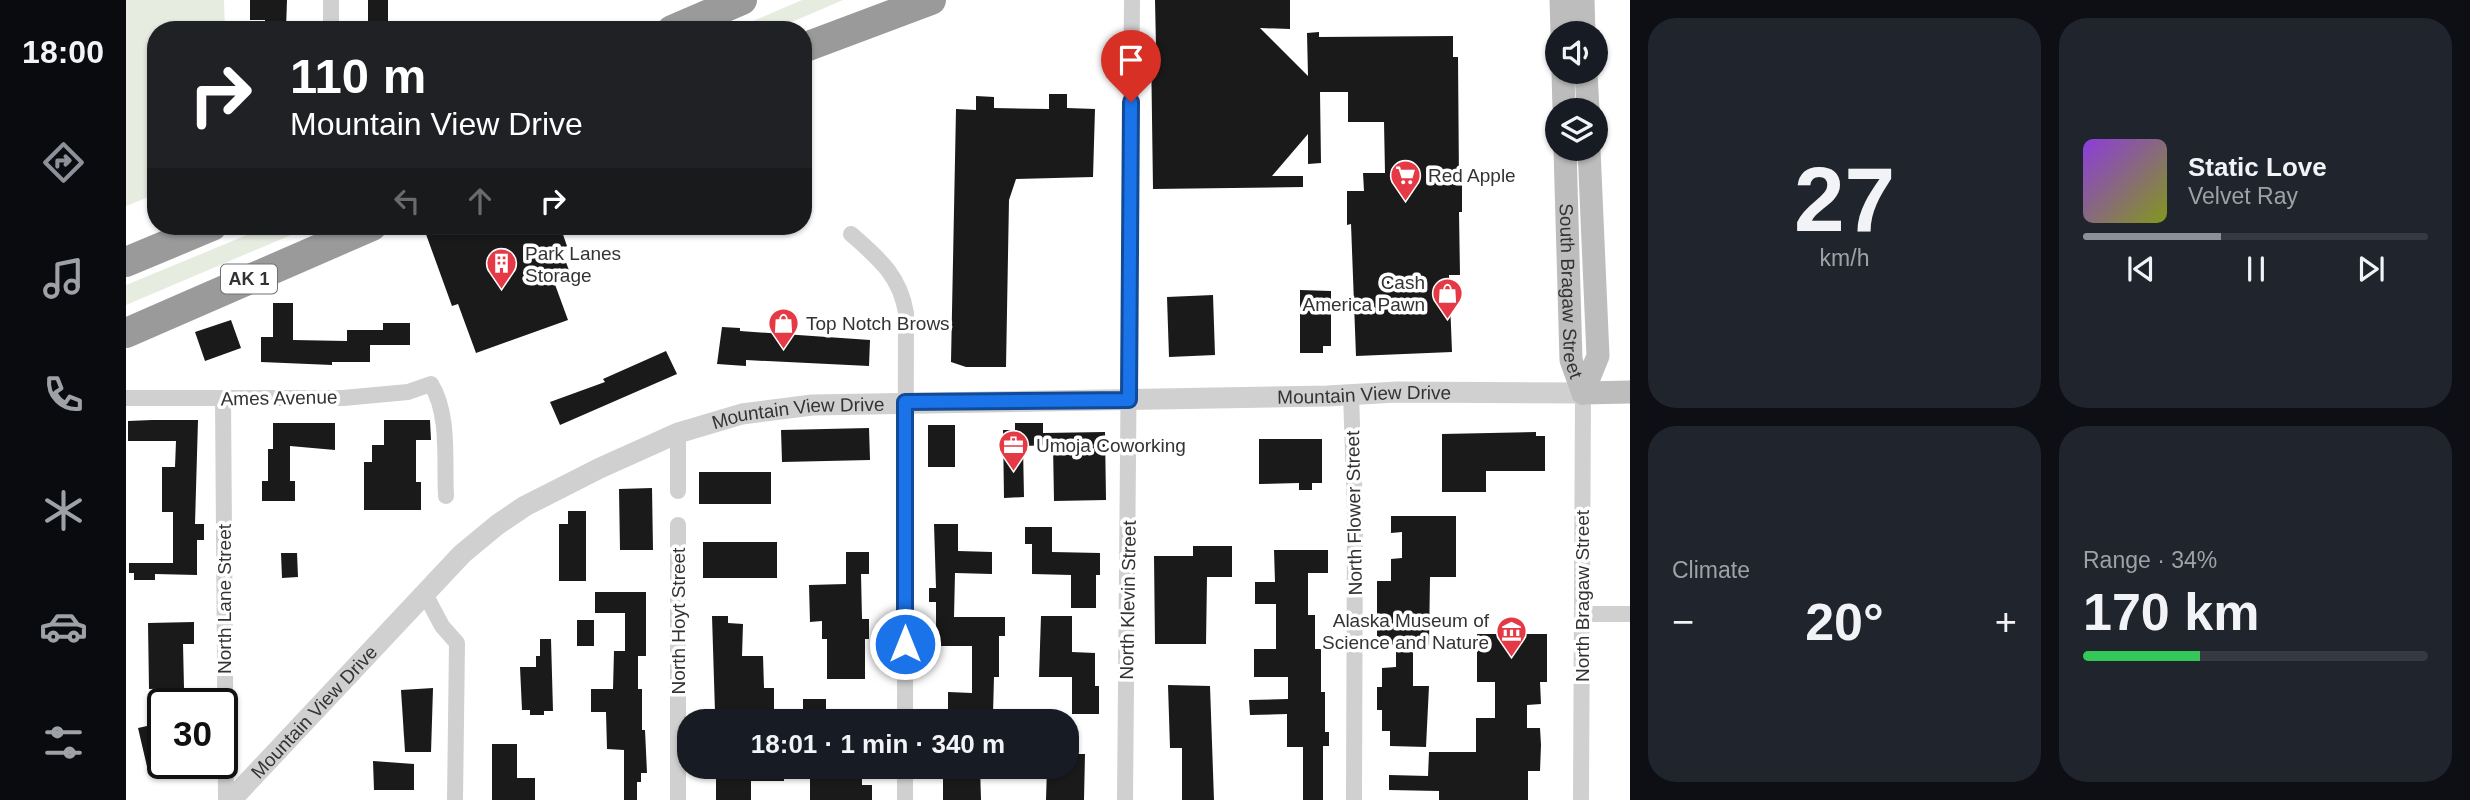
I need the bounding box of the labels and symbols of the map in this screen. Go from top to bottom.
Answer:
pin [1101,30,1161,102]
supermarket icon: Red Apple [1388,158,1422,202]
place label: Red Apple [1428,165,1516,186]
street label: South Bragaw Street [1556,203,1587,382]
place label: Park Lanes Storage [525,243,621,286]
building icon: Park Lanes Storage [485,247,519,291]
road number: AK 1 [221,264,277,293]
place label: Cash America Pawn [1303,272,1425,315]
shop icon: Cash America Pawn [1431,276,1465,320]
shop icon: Top Notch Brows [766,306,800,350]
place label: Top Notch Brows [806,313,950,334]
street label: Mountain View Drive [1277,381,1451,407]
street label: Ames Avenue [220,386,338,410]
street label: Mountain View Drive [709,393,885,433]
office icon: Umoja Coworking [996,428,1030,472]
street label: North Flower Street [1342,430,1366,596]
place label: Umoja Coworking [1036,435,1186,456]
street label: North Bragaw Street [1572,509,1593,682]
street label: North Klevin Street [1116,519,1140,680]
street label: North Lane Street [214,523,235,674]
street label: North Hoyt Street [668,547,689,694]
position arrow [868,607,942,681]
place label: Alaska Museum of Science and Nature [1322,610,1490,653]
museum icon: Alaska Museum of Science and Nature [1495,614,1529,658]
street label: Mountain View Drive [247,641,381,782]
speed limit sign: 30 [147,688,238,779]

